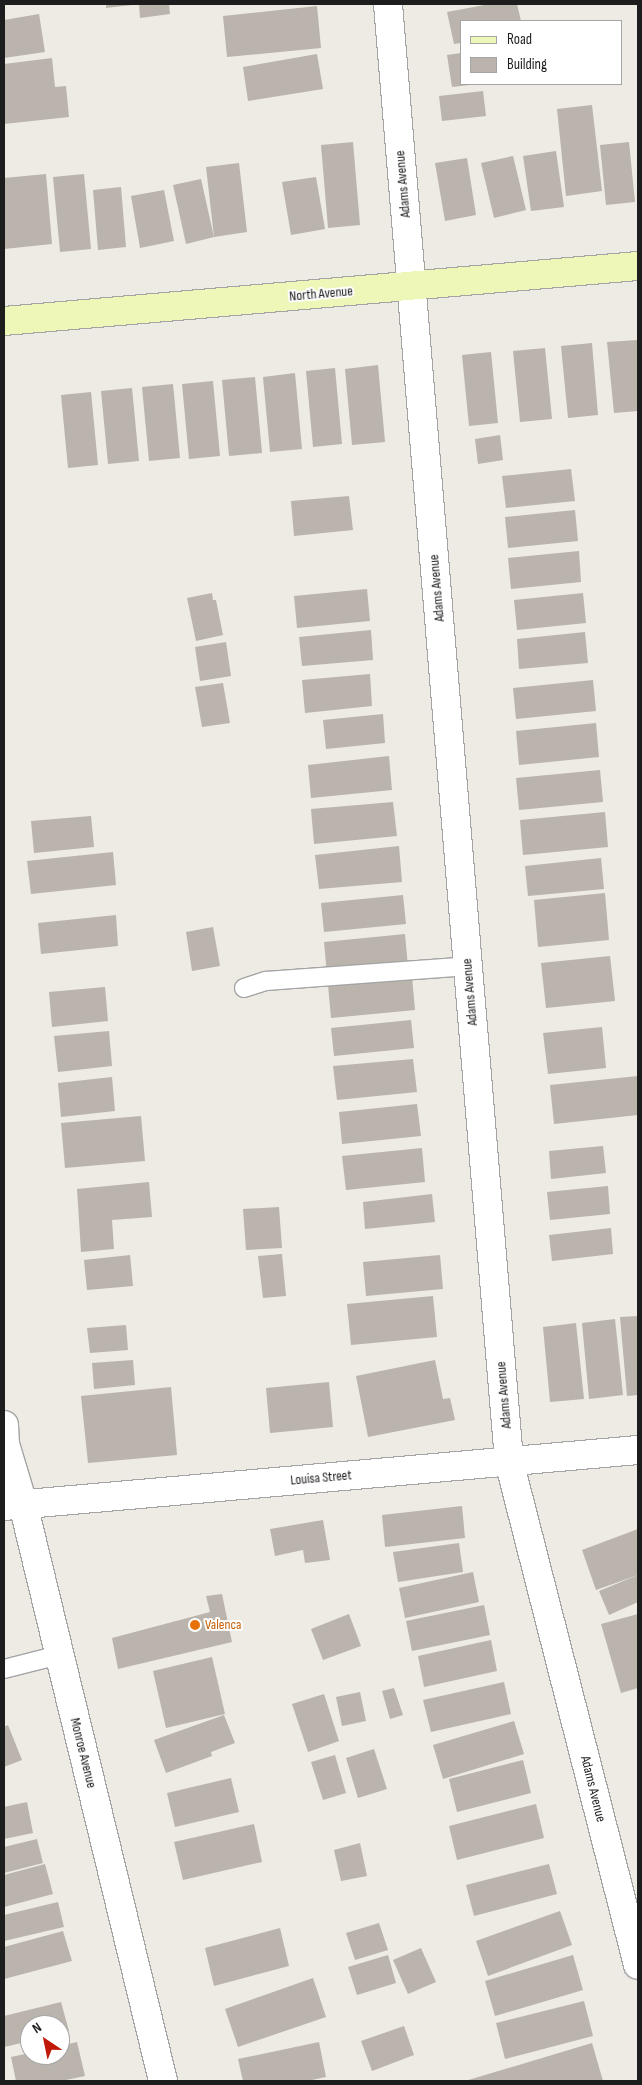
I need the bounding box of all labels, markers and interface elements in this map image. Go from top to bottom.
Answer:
legend [460,20,622,85]
text: Road [507,30,532,49]
text: Building [507,55,547,74]
street label: Adams Avenue [392,150,414,218]
street label: North Avenue [288,283,354,305]
street label: Adams Avenue [426,554,448,622]
street label: Adams Avenue [459,958,481,1026]
street label: Adams Avenue [493,1361,515,1429]
street label: Louisa Street [290,1467,352,1489]
place label: Valenca [205,1617,241,1633]
marker: Valenca [189,1619,201,1631]
street label: Monroe Avenue [66,1716,100,1790]
street label: Adams Avenue [577,1754,609,1824]
north arrow [20,2015,70,2065]
text: N [29,2019,45,2037]

